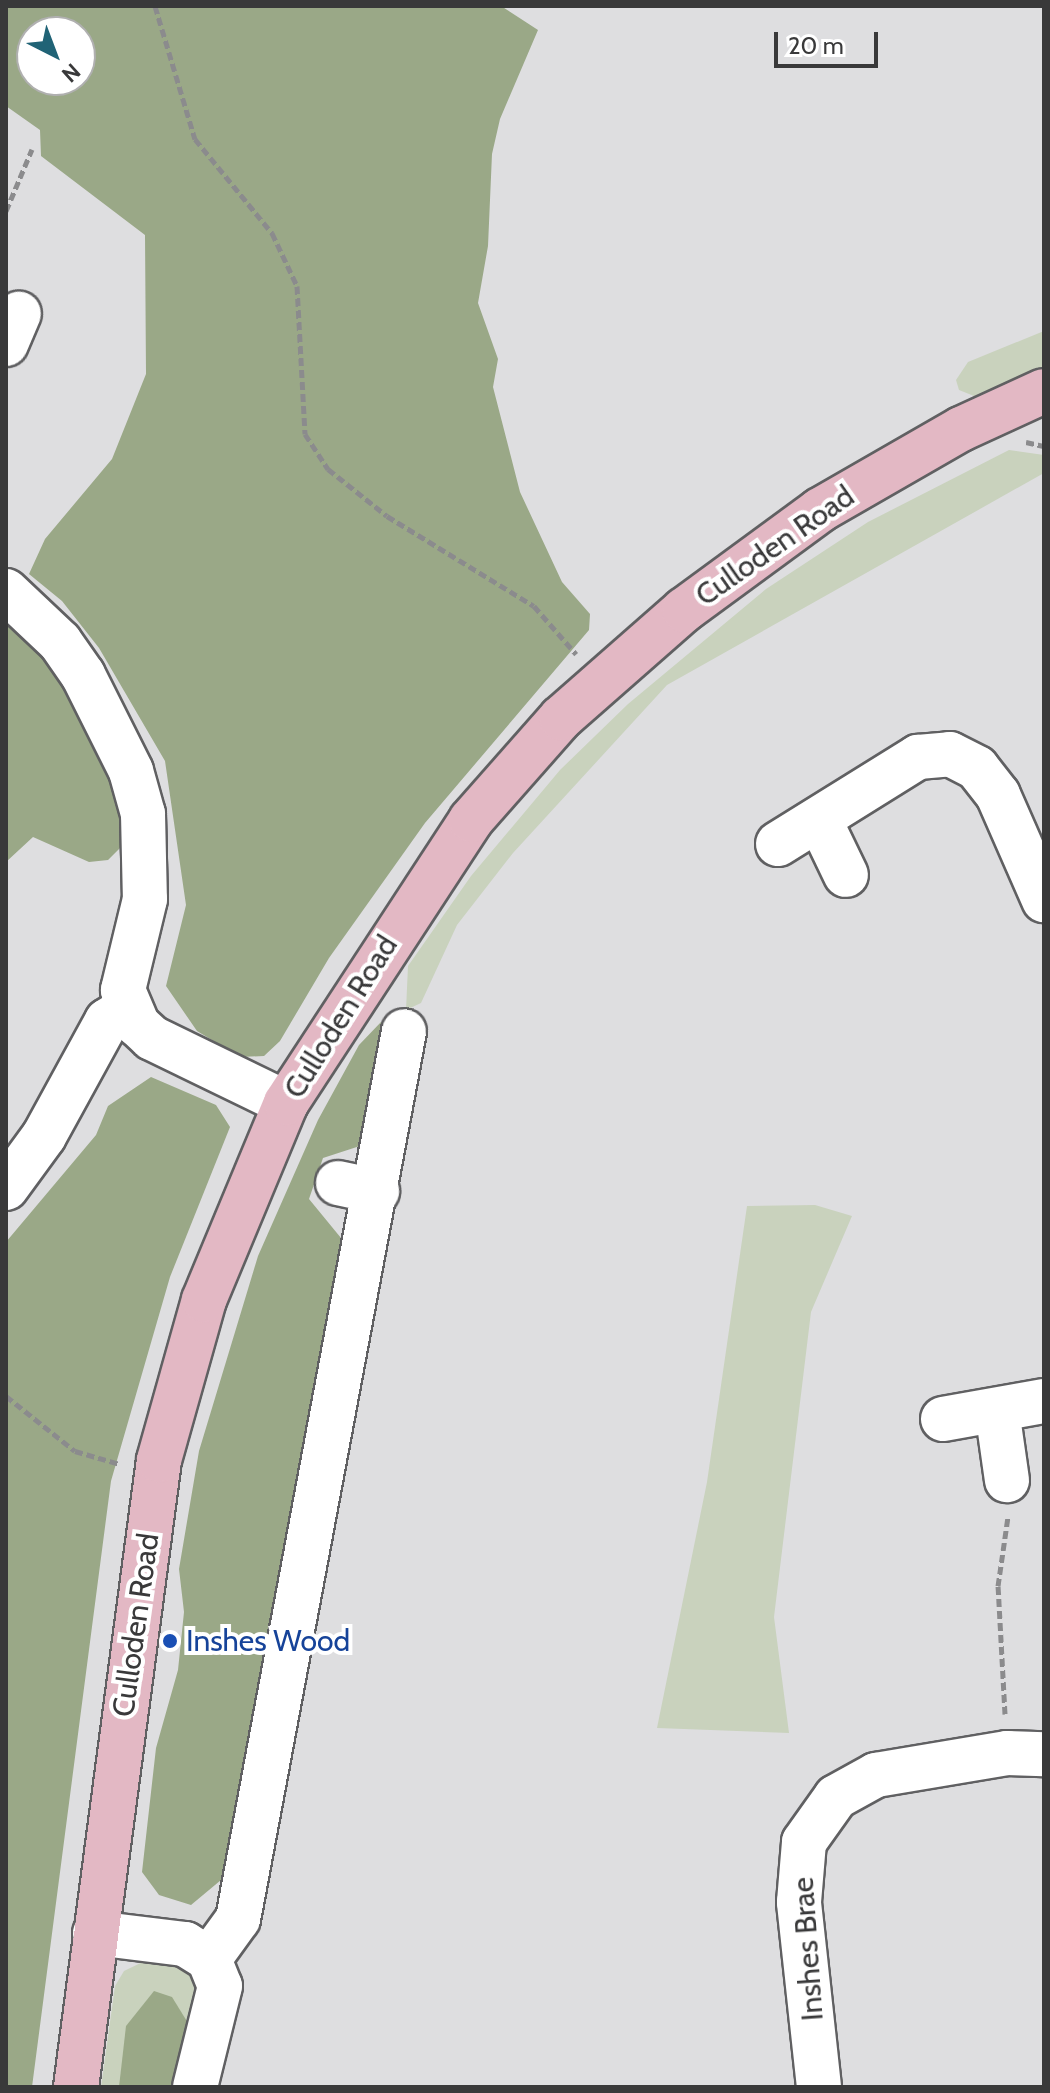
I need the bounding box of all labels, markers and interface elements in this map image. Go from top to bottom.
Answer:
north arrow [16,16,96,96]
scale bar [778,16,882,66]
text: 20 m [788,31,844,60]
text: N [56,57,86,88]
street label: Culloden Road [689,478,861,614]
street label: Culloden Road [277,929,405,1105]
street label: Culloden Road [105,1531,167,1719]
place label: Inshes Wood [186,1623,350,1659]
marker: Inshes Wood [161,1632,179,1650]
street label: Inshes Brae [785,1876,831,2022]

